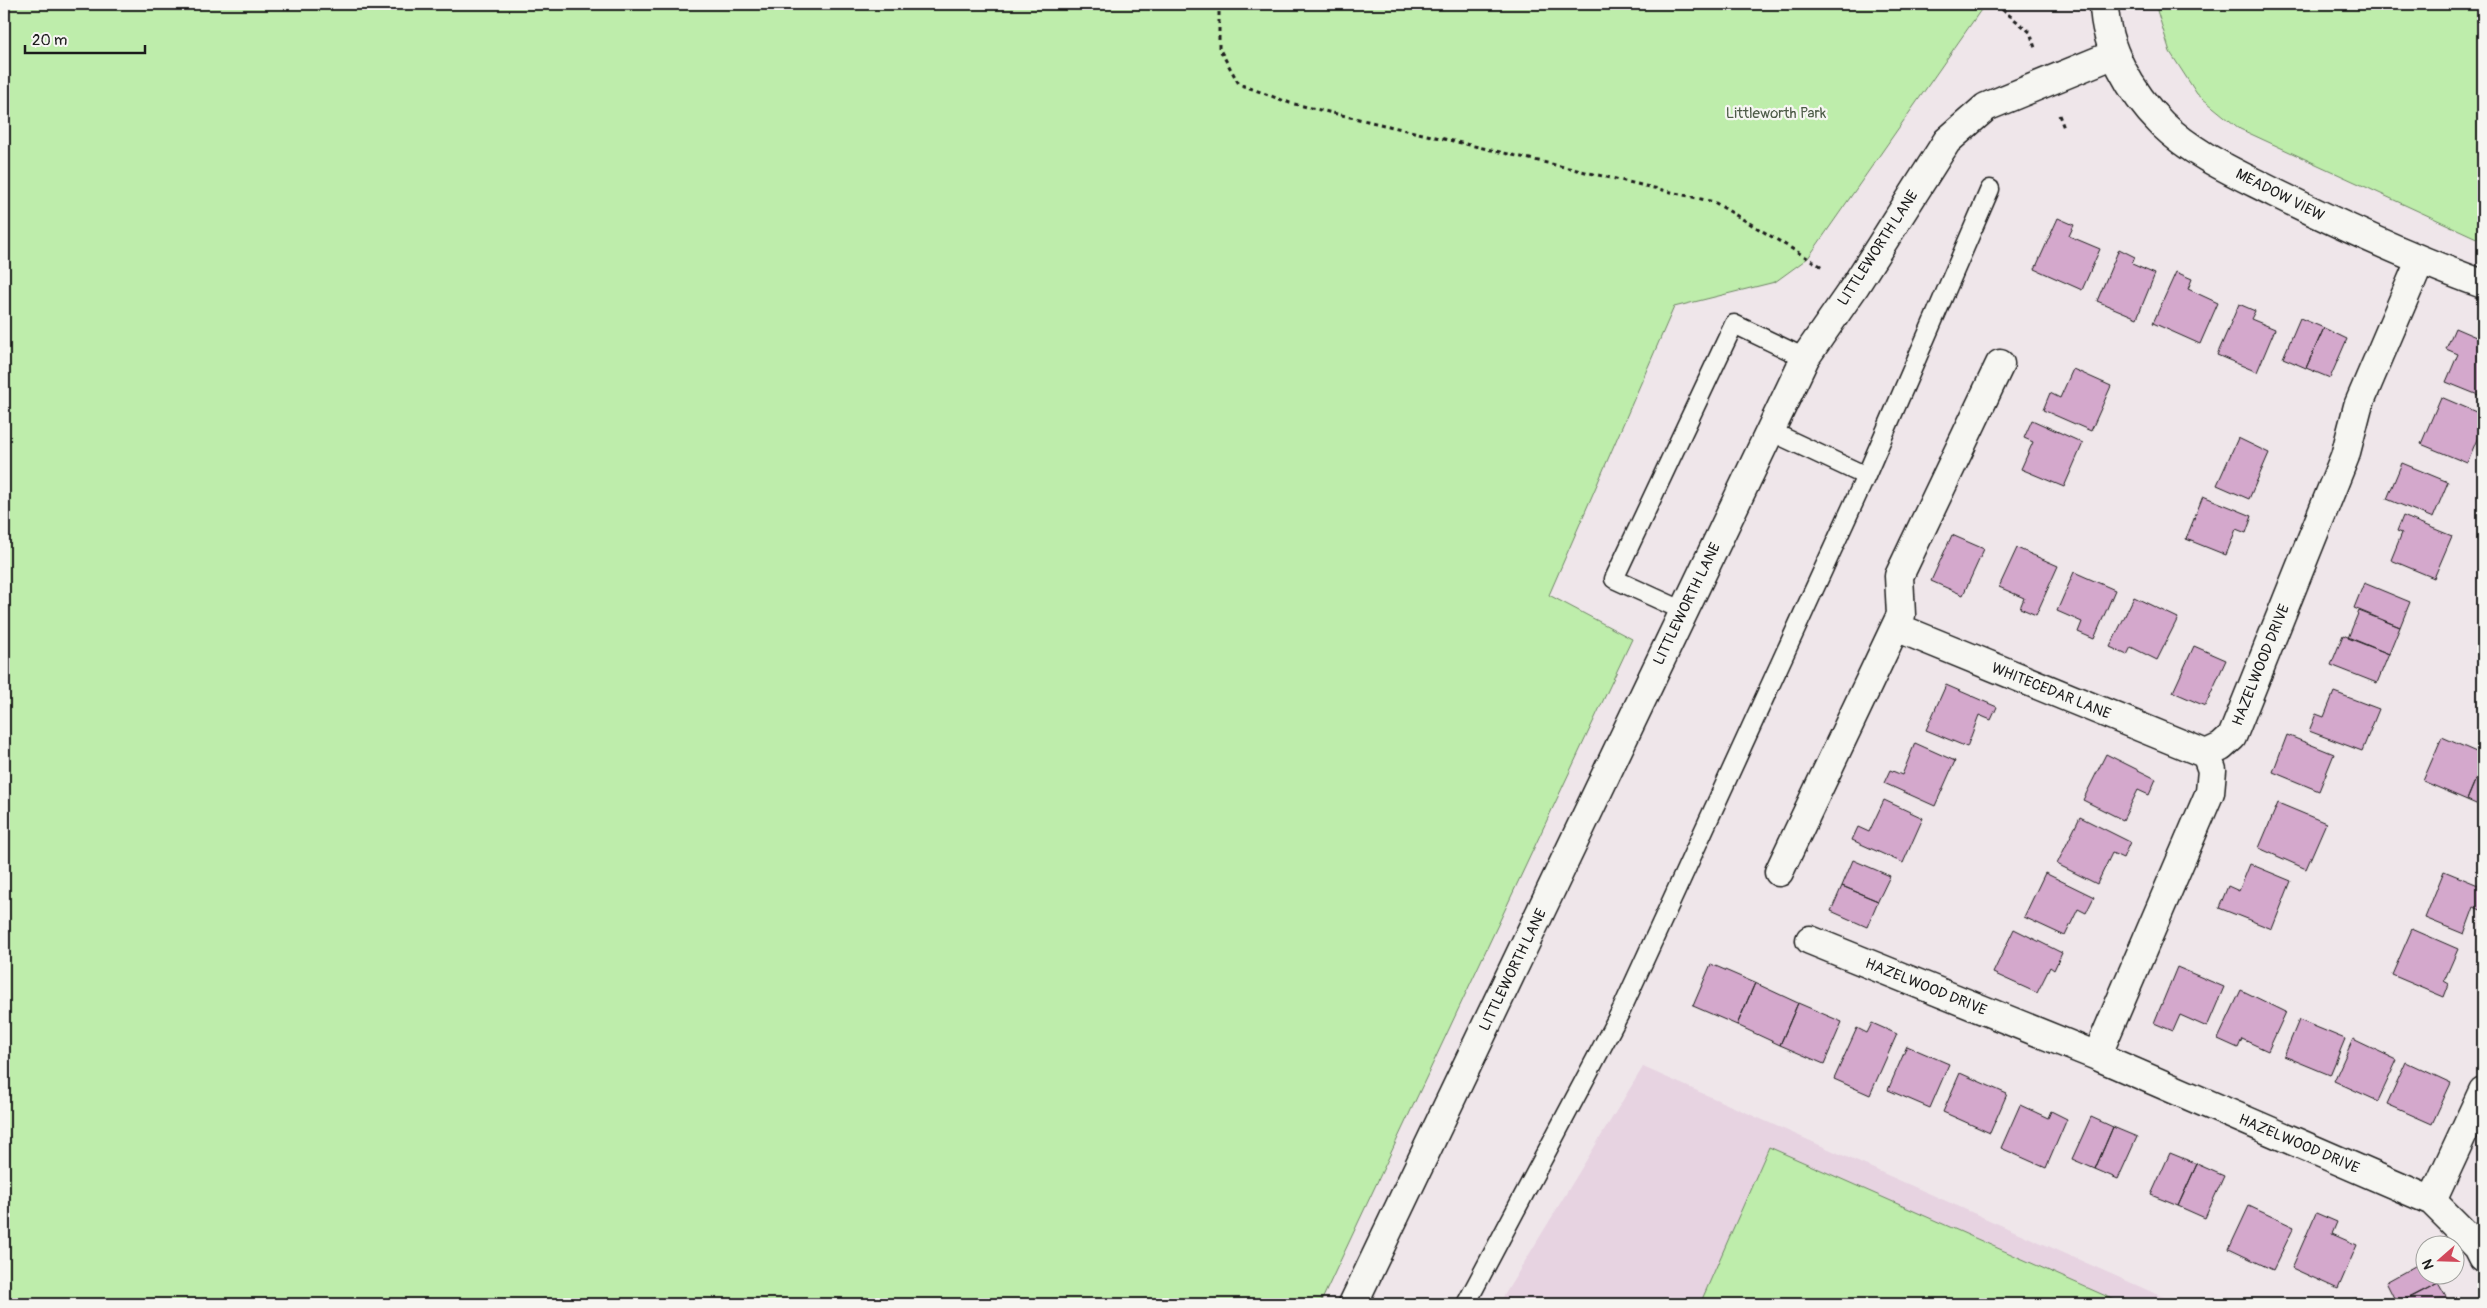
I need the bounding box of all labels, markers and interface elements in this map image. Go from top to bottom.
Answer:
scale bar [25,22,145,54]
text: 20 m [32,31,67,50]
park label: Littleworth Park [1726,104,1827,123]
street label: MEADOW VIEW [2232,164,2328,226]
street label: LITTLEWORTH LANE [1834,187,1923,309]
street label: LITTLEWORTH LANE [1649,540,1725,668]
street label: HAZELWOOD DRIVE [2228,601,2294,729]
street label: WHITECEDAR LANE [1989,658,2114,724]
street label: LITTLEWORTH LANE [1475,906,1551,1034]
street label: HAZELWOOD DRIVE [1862,954,1990,1020]
street label: HAZELWOOD DRIVE [2236,1110,2362,1178]
north arrow [2414,1236,2464,1286]
text: N [2419,1257,2438,1272]

